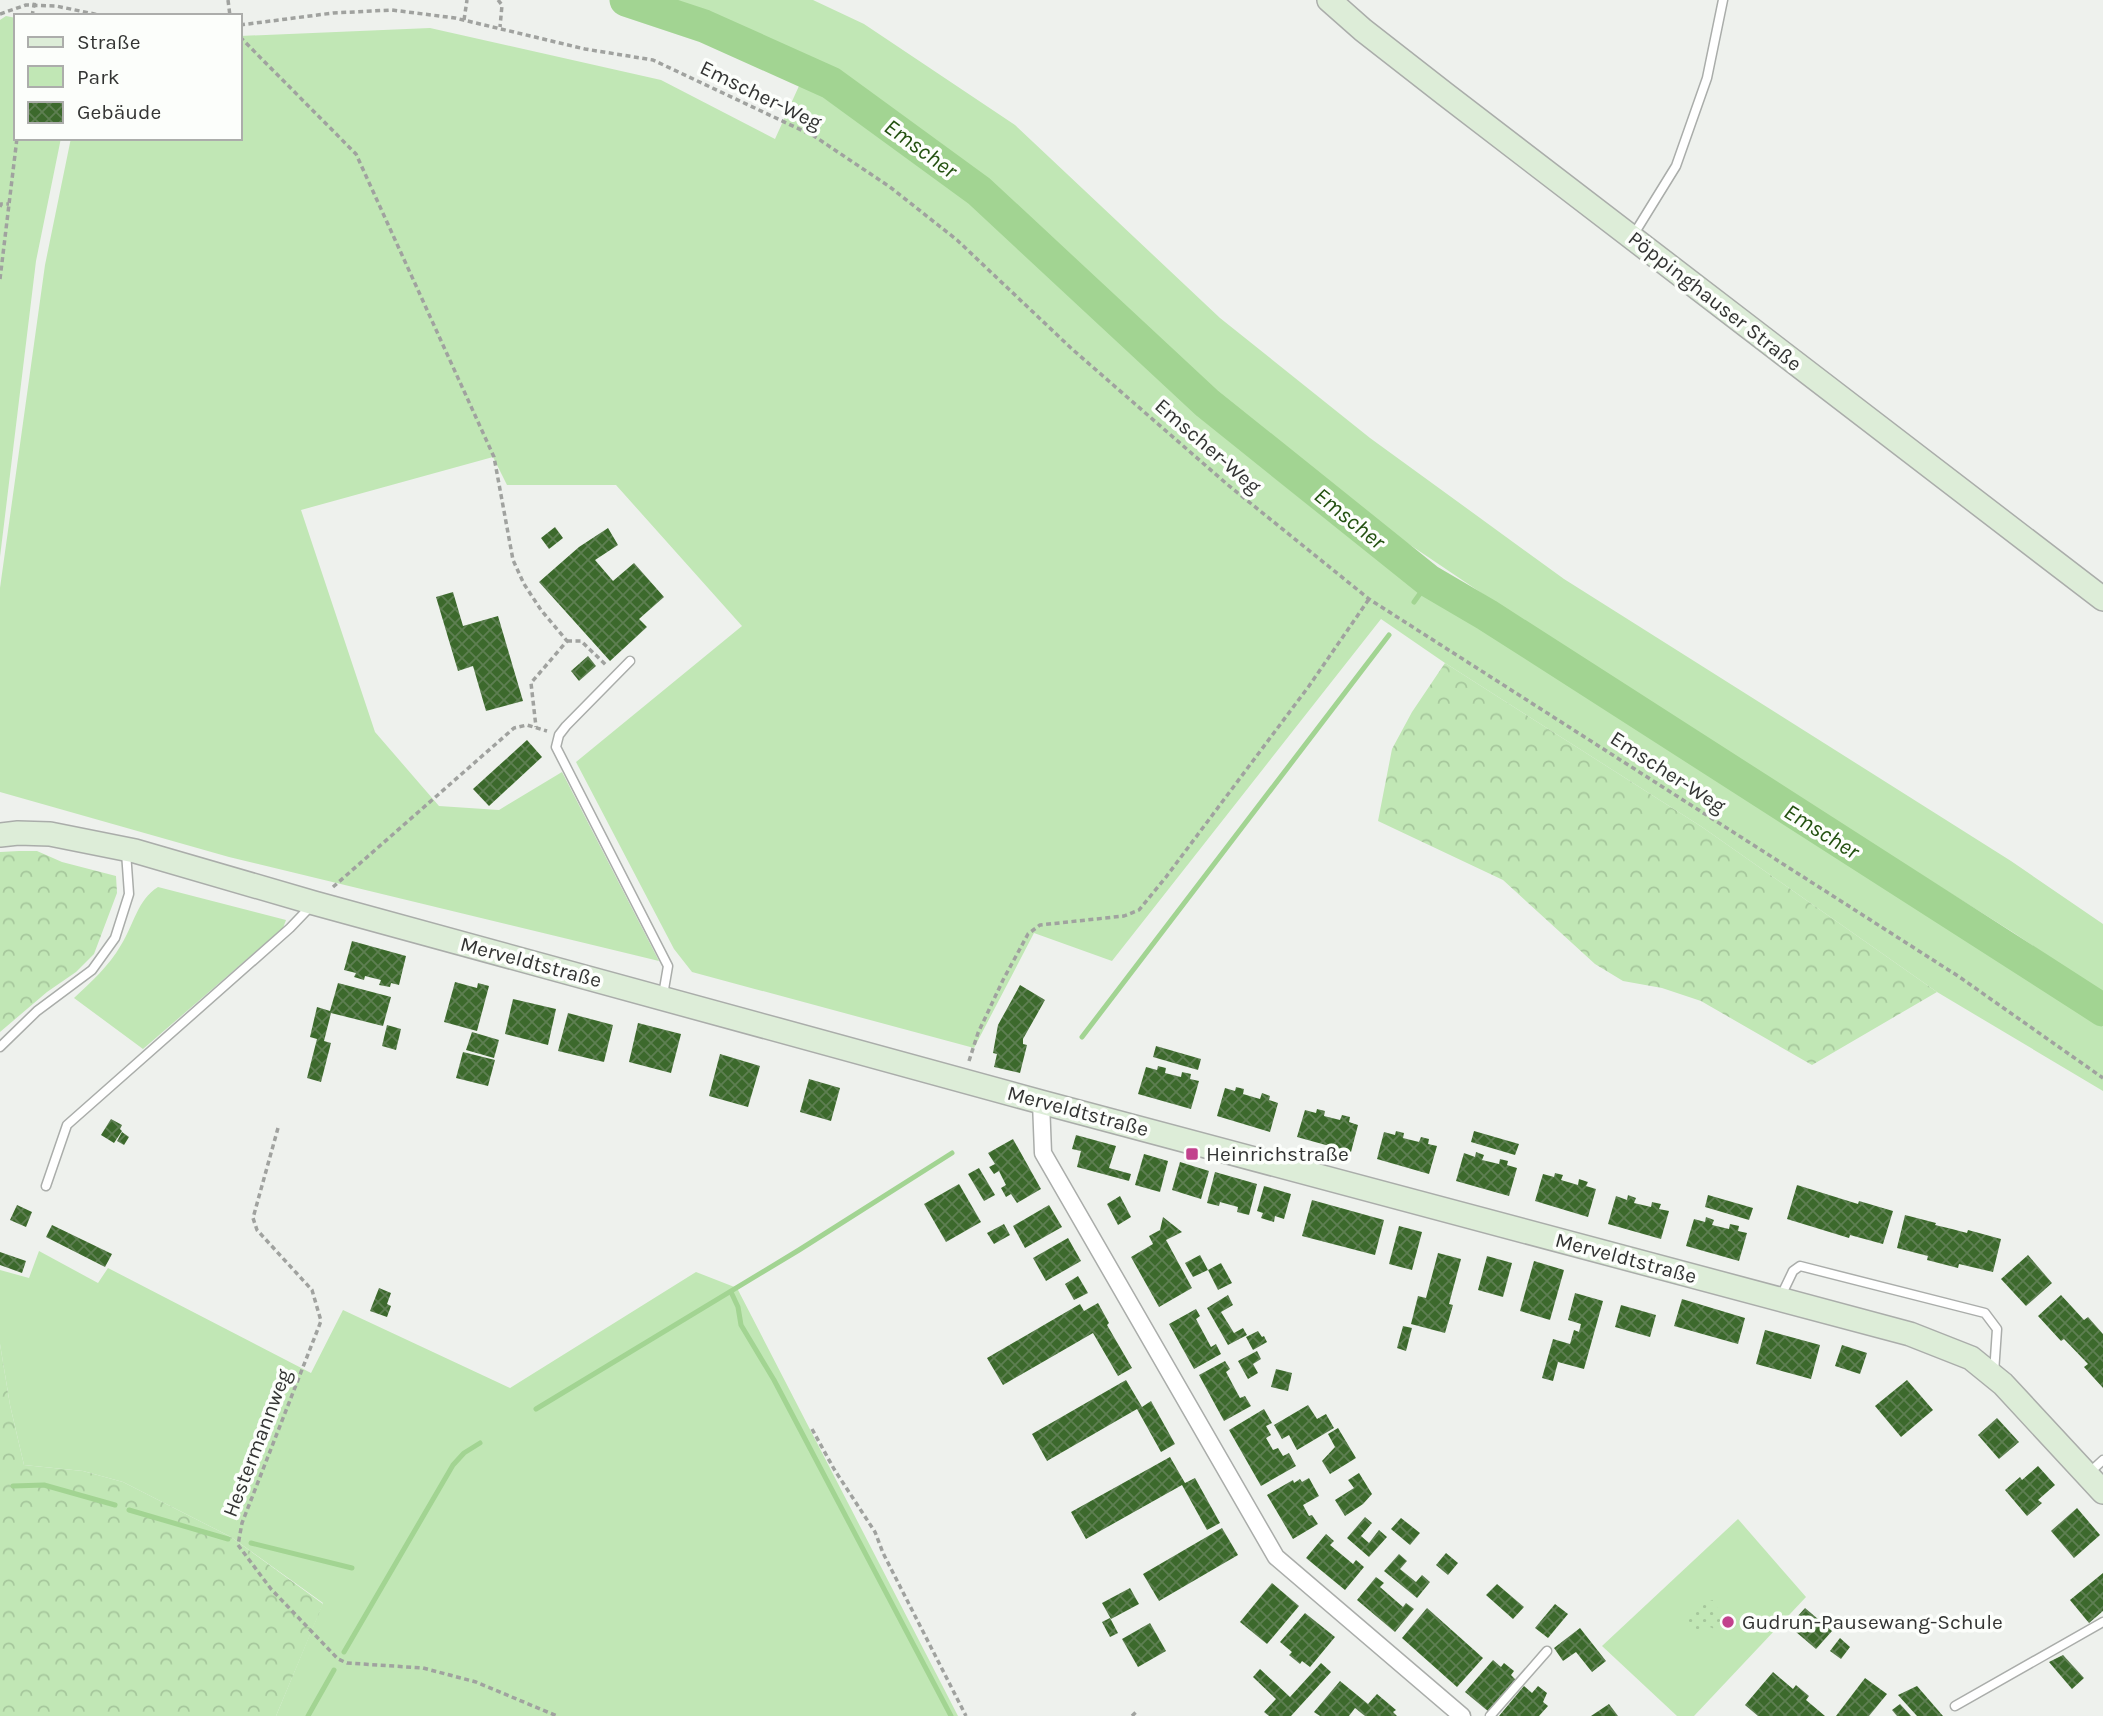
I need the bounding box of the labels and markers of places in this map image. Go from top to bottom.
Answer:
place label: Heinrichstraße [1206,1142,1349,1166]
marker: Heinrichstraße [1184,1146,1200,1162]
place label: Gudrun-Pausewang-Schule [1742,1610,2003,1634]
marker: Gudrun-Pausewang-Schule [1720,1614,1736,1630]

